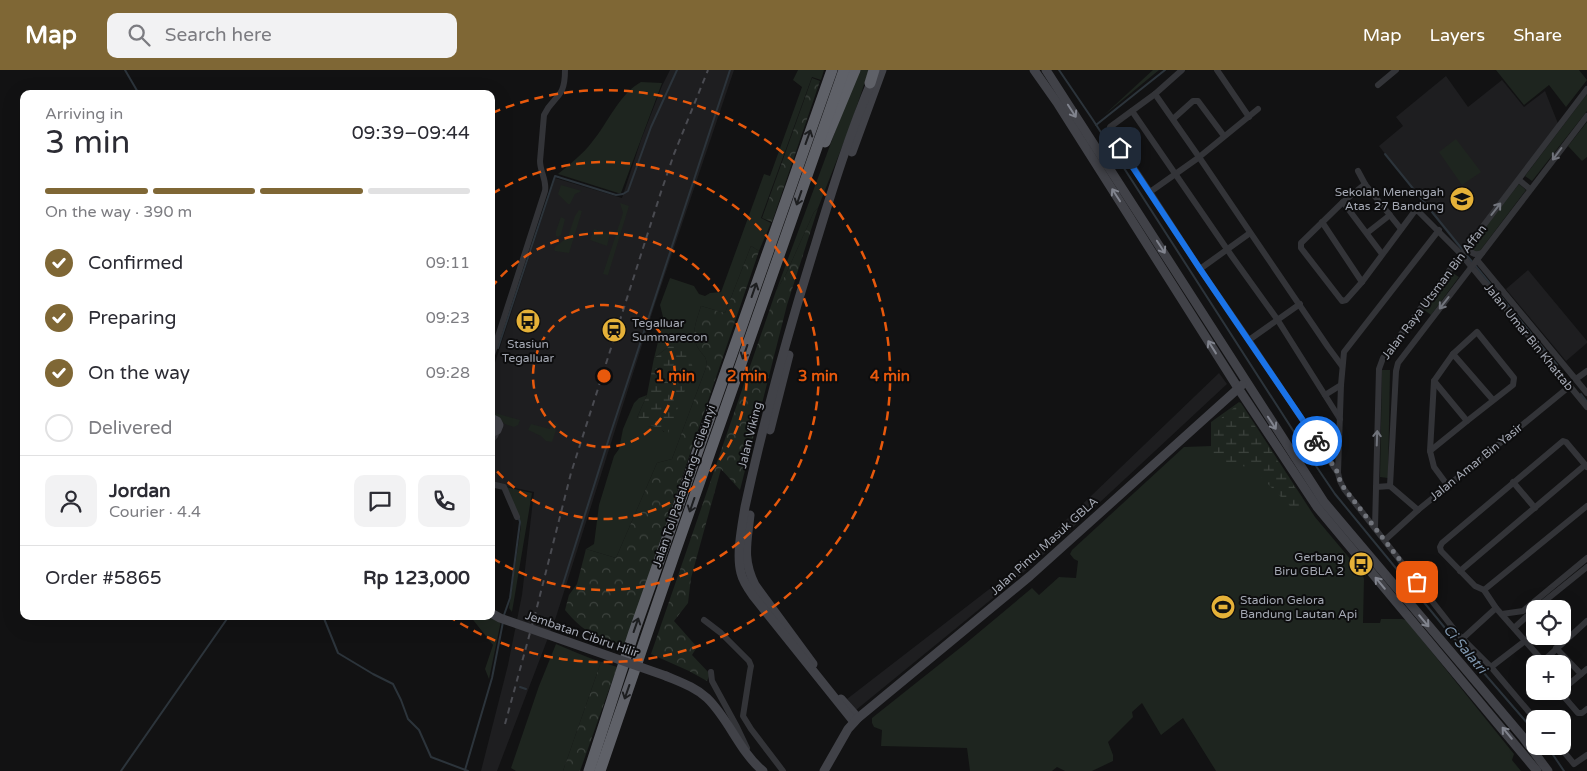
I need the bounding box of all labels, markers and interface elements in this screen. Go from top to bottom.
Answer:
search box [107,13,457,58]
text: Map [25,21,77,50]
icon: search [125,21,153,49]
text: Search here [165,24,272,46]
text: Map [1363,24,1402,46]
text: Layers [1430,24,1485,46]
text: Share [1513,24,1562,46]
one-way arrow [1068,103,1078,117]
text: Arriving in [45,104,123,124]
text: 09:39–09:44 [352,122,470,144]
text: 3 min [45,124,130,162]
pin [1099,127,1141,169]
one-way arrow [804,129,813,145]
icon: home [1106,134,1134,162]
one-way arrow [1551,147,1562,160]
place label: Sekolah Menengah Atas 27 Bandung [1335,185,1444,213]
school or university icon: Sekolah Menengah Atas 27 Bandung [1449,186,1475,212]
one-way arrow [1111,188,1121,202]
one-way arrow [794,190,803,206]
text: On the way · 390 m [45,202,192,222]
one-way arrow [1491,203,1502,216]
street label: Jalan Raya Utsman Bin Affan [1379,222,1489,362]
one-way arrow [1156,240,1166,254]
icon: check [45,249,73,277]
text: Confirmed [88,252,183,274]
text: 09:11 [426,253,470,273]
street label: Jalan Umar Bin Khattab [1481,281,1577,393]
one-way arrow [750,283,759,298]
one-way arrow [1439,296,1449,310]
icon: check [45,304,73,332]
text: Preparing [88,307,177,329]
text: 09:23 [426,308,470,328]
bus stop icon: Stasiun Tegalluar [515,308,541,334]
place label: Tegalluar Summarecon [632,316,708,344]
station icon: Tegalluar Summarecon [601,317,627,343]
place label: Stasiun Tegalluar [502,337,555,365]
one-way arrow [1207,340,1217,354]
one-way arrow [740,344,749,359]
icon: check [45,359,73,387]
text: On the way [88,362,190,384]
text: 09:28 [426,363,470,383]
centre of rings [595,367,613,385]
text: 1 min [655,367,695,385]
text: 2 min [727,367,767,385]
text: 3 min [798,367,838,385]
text: 4 min [870,367,910,385]
street label: Jalan Viking [735,400,765,470]
street label: Jalan Tol Padalarang–Cileunyi [650,403,718,569]
one-way arrow [1267,416,1278,430]
courier [1292,416,1342,466]
text: Delivered [88,417,173,439]
street label: Jalan Amar Bin Yasir [1427,420,1526,504]
icon: bike [1303,427,1331,455]
one-way arrow [1372,430,1382,446]
button: person [45,475,97,527]
button: chat [354,475,406,527]
button: phone [418,475,470,527]
text: Jordan [109,480,171,502]
street label: Jalan Pintu Masuk GBLA [987,494,1101,598]
one-way arrow [686,497,696,513]
text: Courier · 4.4 [109,502,201,522]
place label: Gerbang Biru GBLA 2 [1274,550,1344,578]
bus stop icon: Gerbang Biru GBLA 2 [1348,551,1374,577]
pin [1396,561,1438,603]
text: Order #5865 [45,567,162,589]
text: Rp 123,000 [363,567,470,589]
icon: bag [1403,568,1431,596]
one-way arrow [1375,577,1386,590]
place label: Stadion Gelora Bandung Lautan Api [1240,593,1357,621]
sports icon: Stadion Gelora Bandung Lautan Api [1210,594,1236,620]
map controls [1526,600,1571,755]
button: locate [1526,600,1571,645]
street label: Jembatan Cibiru Hilir [524,608,641,660]
one-way arrow [1419,614,1430,627]
one-way arrow [632,617,642,633]
water label: Ci Salatri [1440,621,1491,678]
button: + [1526,655,1571,700]
one-way arrow [622,684,631,699]
button: − [1526,710,1571,755]
one-way arrow [1501,727,1512,740]

